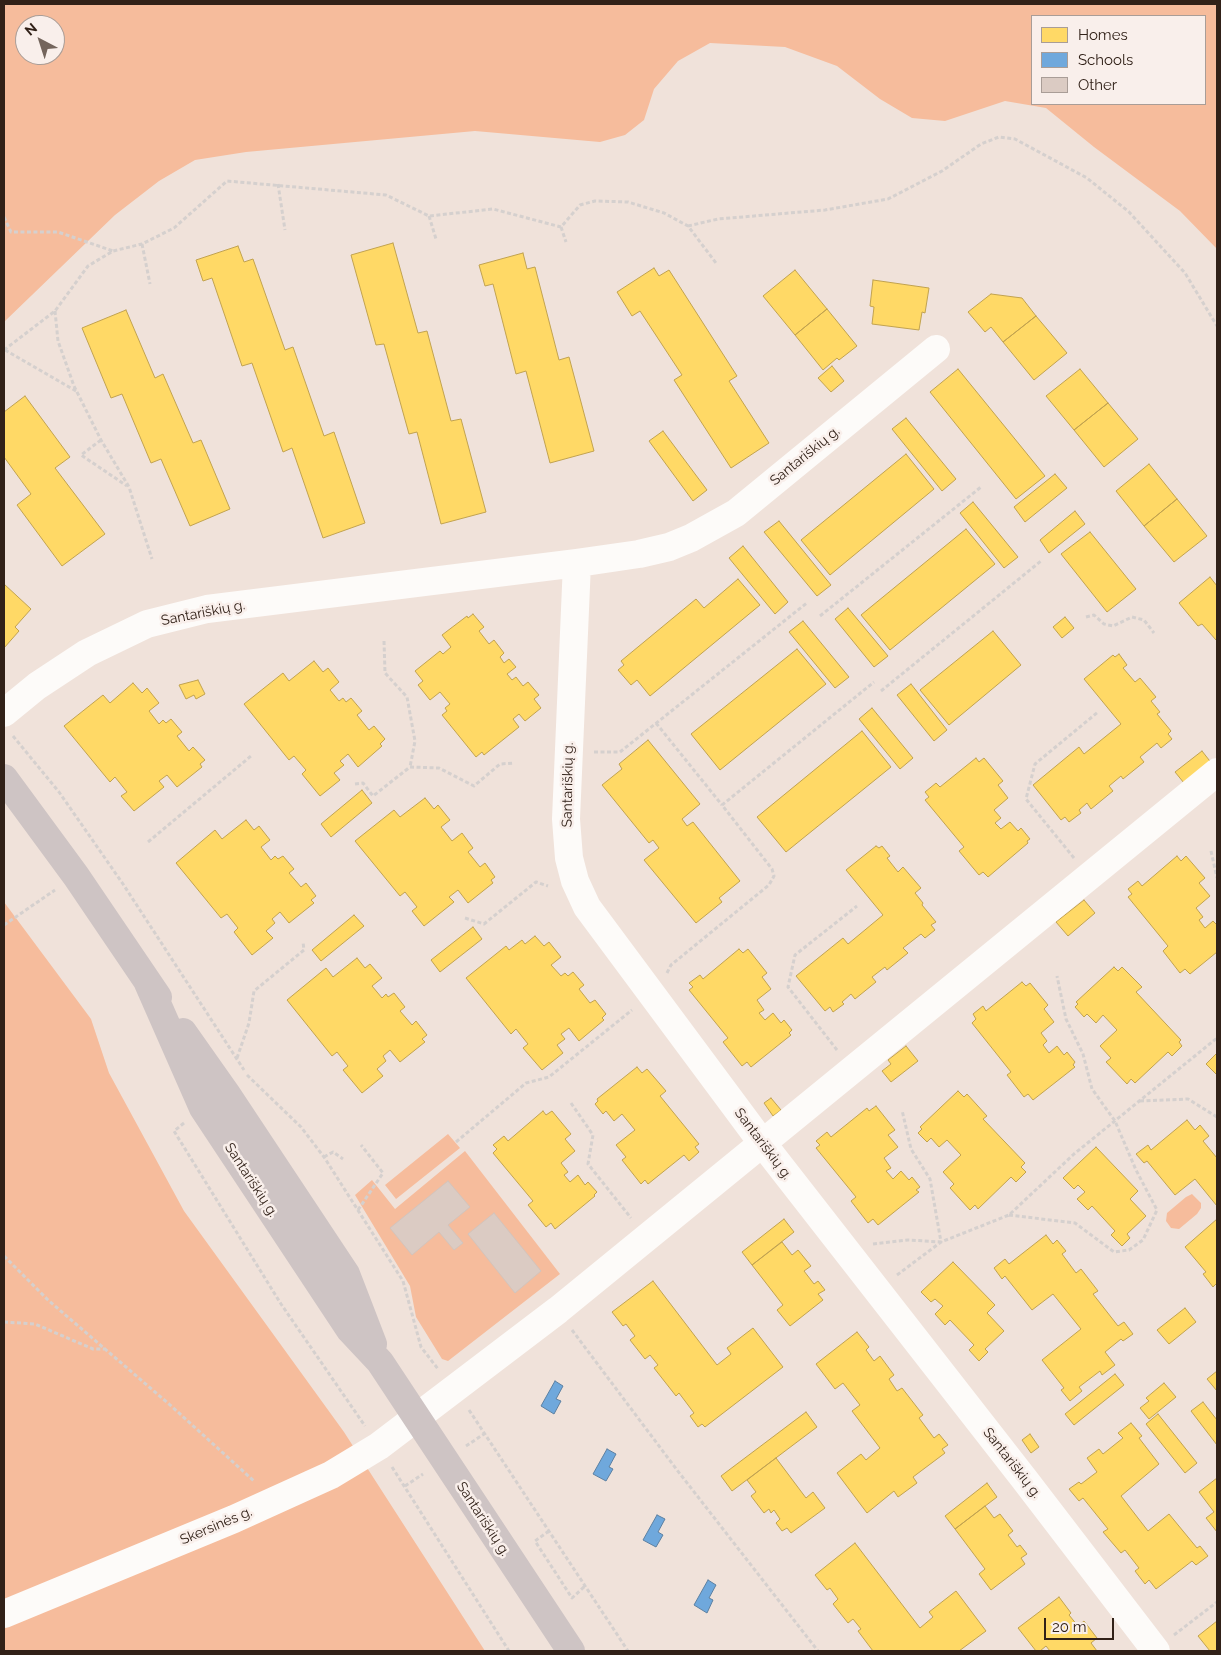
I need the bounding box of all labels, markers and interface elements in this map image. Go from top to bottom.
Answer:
north arrow [15,15,65,65]
legend [1031,15,1206,105]
text: N [22,20,40,39]
text: Homes [1078,26,1128,44]
text: Schools [1078,51,1133,69]
text: Other [1078,76,1117,94]
street label: Santariškių g. [767,423,843,489]
street label: Santariškių g. [160,597,246,629]
street label: Santariškių g. [559,742,577,828]
street label: Santariškių g. [731,1105,795,1183]
street label: Santariškių g. [221,1140,281,1220]
street label: Santariškių g. [979,1424,1045,1502]
street label: Santariškių g. [453,1479,513,1559]
street label: Skersinės g. [178,1503,254,1549]
scale bar [1046,1608,1116,1640]
text: 20 m [1052,1618,1087,1636]

